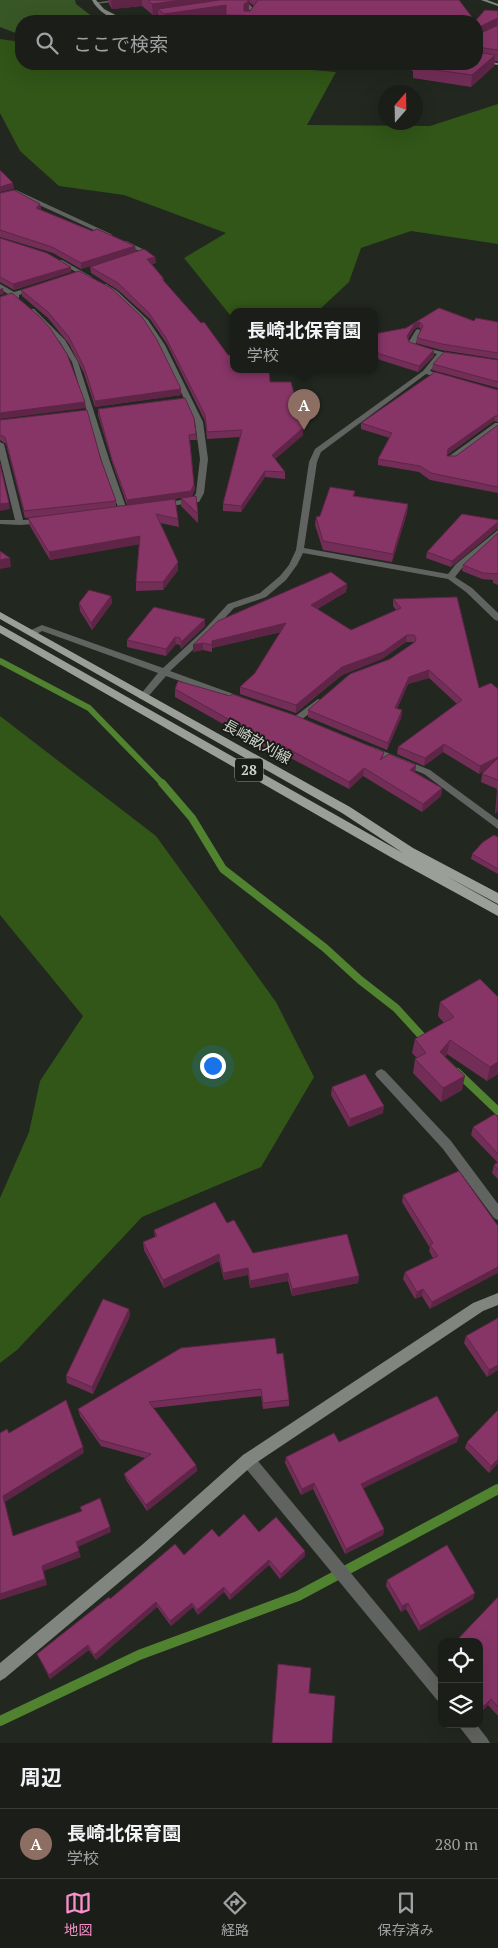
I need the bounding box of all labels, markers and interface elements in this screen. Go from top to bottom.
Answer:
search box [15,15,483,70]
icon: search [33,29,61,57]
text: ここで検索 [73,31,168,56]
north arrow [378,85,423,130]
popup [230,308,378,373]
text: 長崎北保育園 [247,317,361,342]
text: 学校 [247,344,279,366]
pin: A [288,389,320,430]
street label: 長崎畝刈線 [220,714,295,768]
road number: 28 [235,758,263,782]
your location [200,1053,226,1079]
map controls [438,1638,483,1728]
button: locate [438,1638,483,1683]
button: layers [438,1683,483,1728]
text: 周辺 [20,1763,62,1791]
text: 長崎北保育園 [67,1820,181,1845]
text: A [30,1833,42,1855]
text: 280 m [435,1833,478,1855]
text: 学校 [67,1847,99,1869]
tab: 地図 [64,1889,92,1939]
tab: 経路 [221,1889,249,1939]
tab: 保存済み [378,1889,434,1939]

